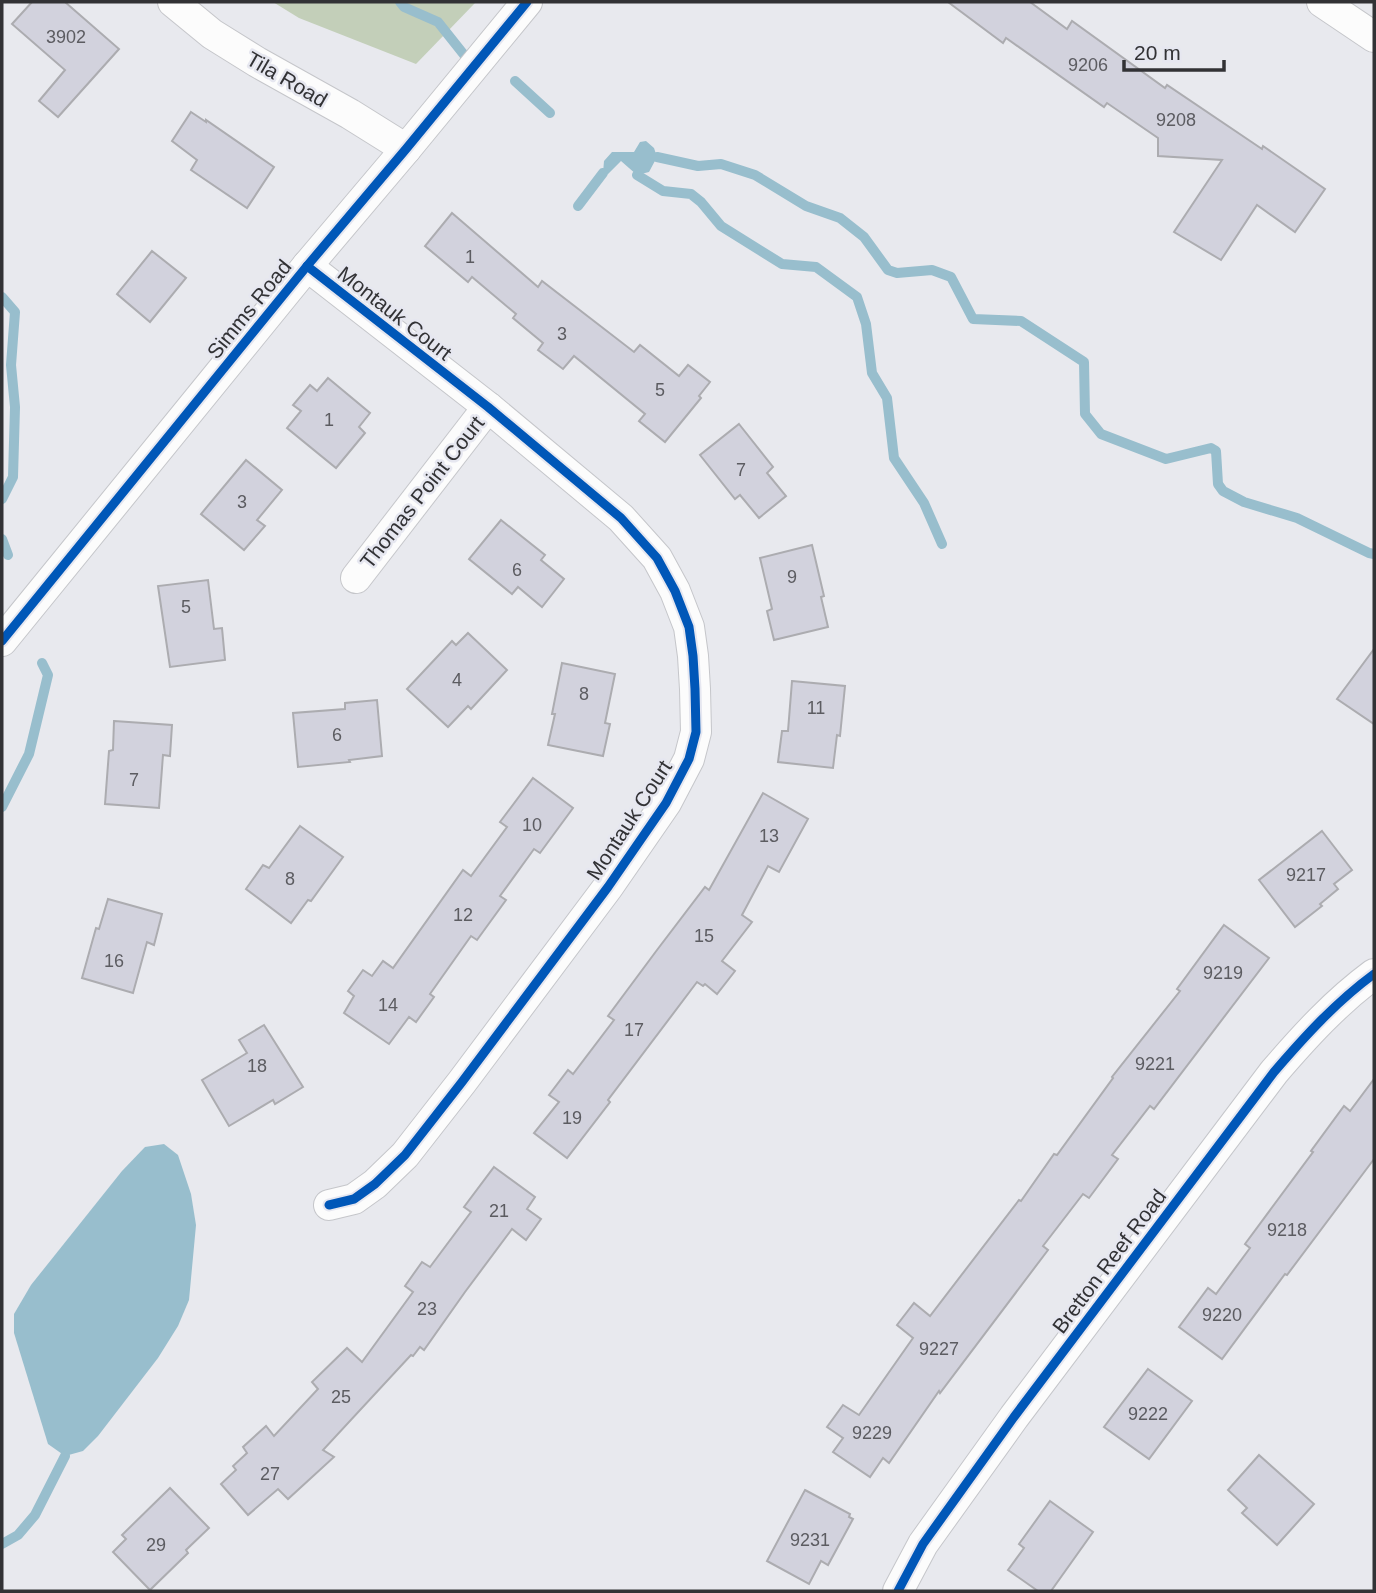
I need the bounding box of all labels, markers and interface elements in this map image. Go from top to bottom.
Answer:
house number: 3902 [46,27,86,47]
scale bar [1124,28,1224,72]
text: 20 m [1134,41,1181,64]
street label: Tila Road [243,47,331,111]
house number: 9206 [1068,55,1108,75]
house number: 9208 [1156,110,1196,130]
house number: 1 [465,247,475,267]
street label: Simms Road [202,255,296,363]
street label: Montauk Court [334,262,456,365]
house number: 3 [557,324,567,344]
house number: 5 [655,380,665,400]
house number: 1 [324,410,334,430]
street label: Thomas Point Court [355,411,489,573]
house number: 7 [736,460,746,480]
house number: 3 [237,492,247,512]
house number: 6 [512,560,522,580]
house number: 9 [787,567,797,587]
house number: 5 [181,597,191,617]
house number: 4 [452,670,462,690]
house number: 8 [579,684,589,704]
house number: 11 [807,698,825,718]
house number: 6 [332,725,342,745]
street label: Montauk Court [582,756,676,884]
house number: 7 [129,770,139,790]
house number: 10 [522,815,542,835]
house number: 13 [759,826,779,846]
house number: 9217 [1286,865,1326,885]
house number: 8 [285,869,295,889]
house number: 12 [453,905,473,925]
house number: 15 [694,926,714,946]
house number: 16 [104,951,124,971]
house number: 9219 [1203,963,1243,983]
house number: 14 [378,995,398,1015]
house number: 17 [624,1020,644,1040]
house number: 9221 [1135,1054,1175,1074]
house number: 18 [247,1056,267,1076]
house number: 19 [562,1108,582,1128]
street label: Bretton Reef Road [1047,1185,1171,1337]
house number: 21 [489,1201,509,1221]
house number: 9218 [1267,1220,1307,1240]
house number: 23 [417,1299,437,1319]
house number: 9220 [1202,1305,1242,1325]
house number: 9227 [919,1339,959,1359]
house number: 25 [331,1387,351,1407]
house number: 9222 [1128,1404,1168,1424]
house number: 9229 [852,1423,892,1443]
house number: 27 [260,1464,280,1484]
house number: 9231 [790,1530,830,1550]
house number: 29 [146,1535,166,1555]

